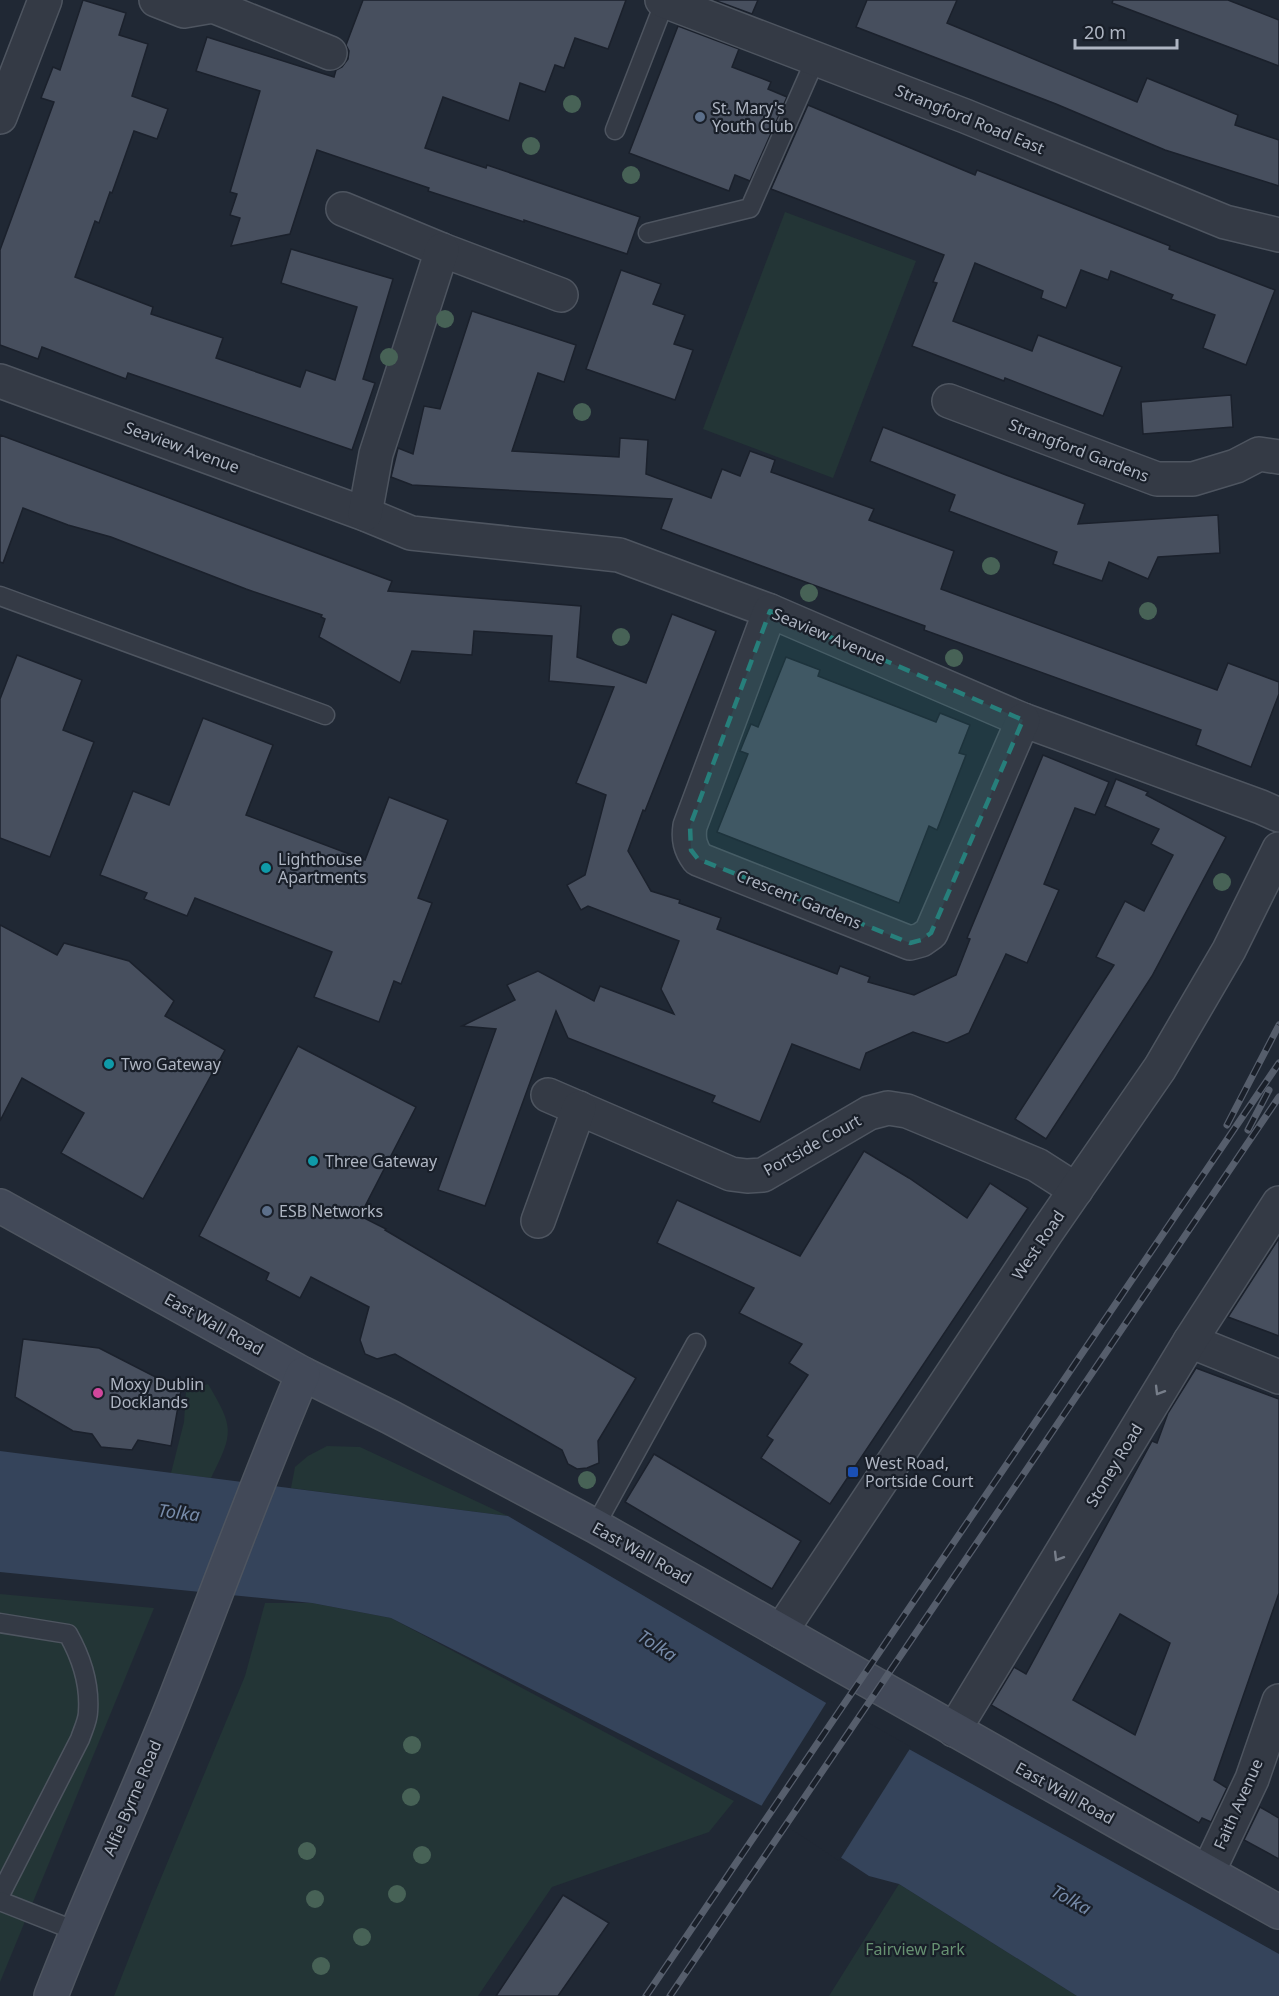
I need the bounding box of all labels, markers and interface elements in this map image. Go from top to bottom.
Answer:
scale bar [1075,12,1177,50]
text: 20 m [1084,20,1126,44]
street label: Strangford Road East [892,79,1048,159]
place label: St. Mary's Youth Club [712,97,794,137]
marker: St. Mary's Youth Club [693,110,707,124]
street label: Strangford Gardens [1006,413,1152,487]
street label: Seaview Avenue [122,416,242,478]
street label: Seaview Avenue [769,602,889,670]
place label: Lighthouse Apartments [278,848,367,888]
marker: Lighthouse Apartments [259,861,273,875]
street label: Crescent Gardens [733,864,865,934]
place label: Two Gateway [121,1053,222,1075]
marker: Two Gateway [102,1057,116,1071]
street label: Portside Court [759,1109,865,1181]
place label: Three Gateway [325,1150,438,1172]
marker: Three Gateway [306,1154,320,1168]
place label: ESB Networks [279,1200,383,1222]
marker: ESB Networks [260,1204,274,1218]
street label: West Road [1007,1206,1069,1284]
street label: East Wall Road [161,1288,267,1360]
place label: Moxy Dublin Docklands [110,1373,204,1413]
one-way arrow [1156,1384,1167,1395]
marker: Moxy Dublin Docklands [91,1386,105,1400]
street label: Stoney Road [1080,1419,1148,1511]
place label: West Road, Portside Court [865,1452,974,1492]
marker: West Road, Portside Court [846,1465,860,1479]
water label: Tolka [157,1498,201,1526]
street label: East Wall Road [589,1517,695,1589]
one-way arrow [1053,1551,1065,1561]
water label: Tolka [634,1624,682,1667]
street label: Alfie Byrne Road [98,1737,166,1859]
street label: Faith Avenue [1208,1755,1268,1853]
street label: East Wall Road [1012,1757,1118,1829]
water label: Tolka [1047,1879,1096,1920]
park label: Fairview Park [865,1938,965,1960]

